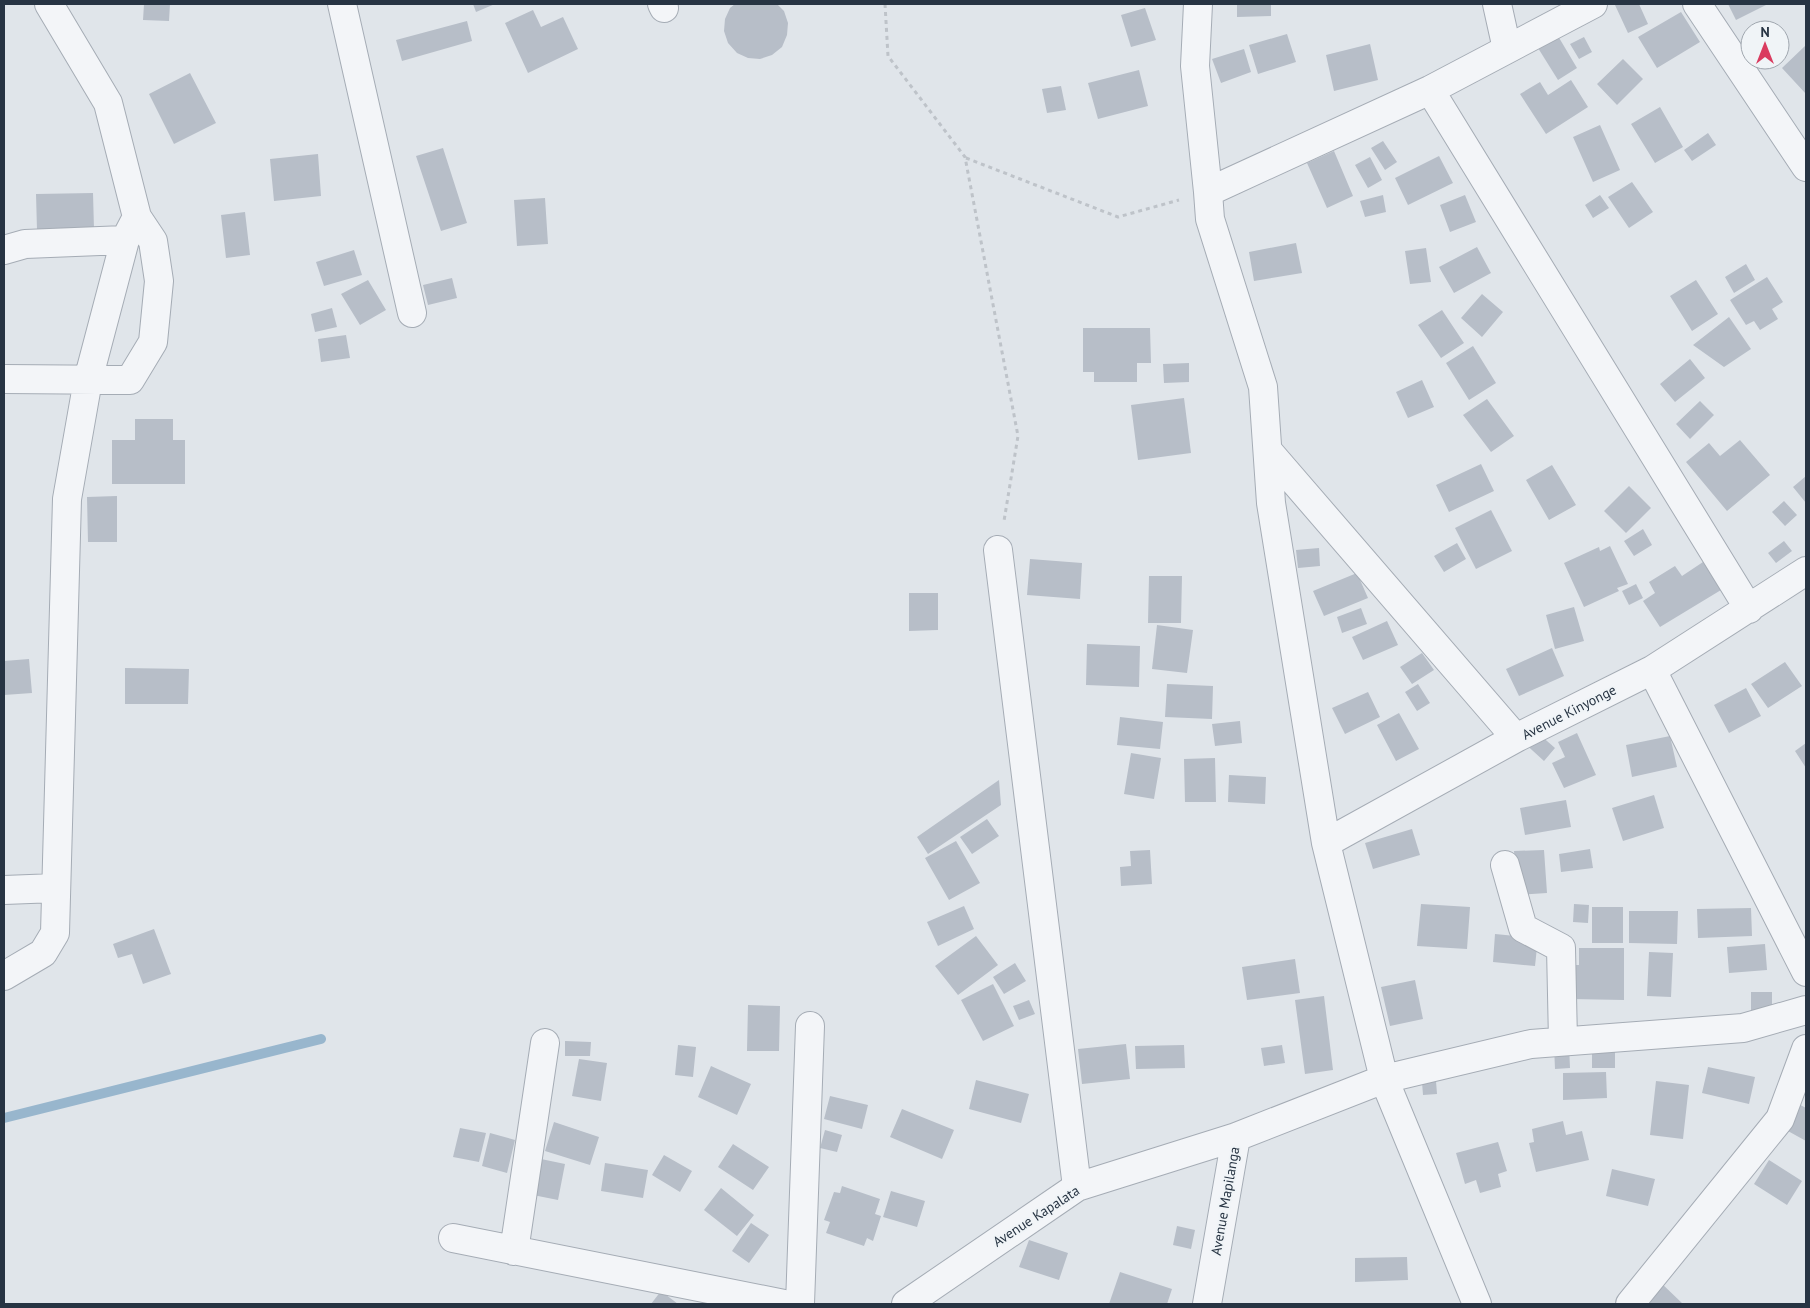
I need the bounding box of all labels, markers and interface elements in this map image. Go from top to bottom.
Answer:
north arrow [1740,20,1790,70]
text: N [1760,23,1770,41]
street label: Avenue Kinyonge [1519,680,1619,744]
street label: Avenue Mapilanga [1207,1145,1243,1257]
street label: Avenue Kapalata [989,1181,1083,1251]

